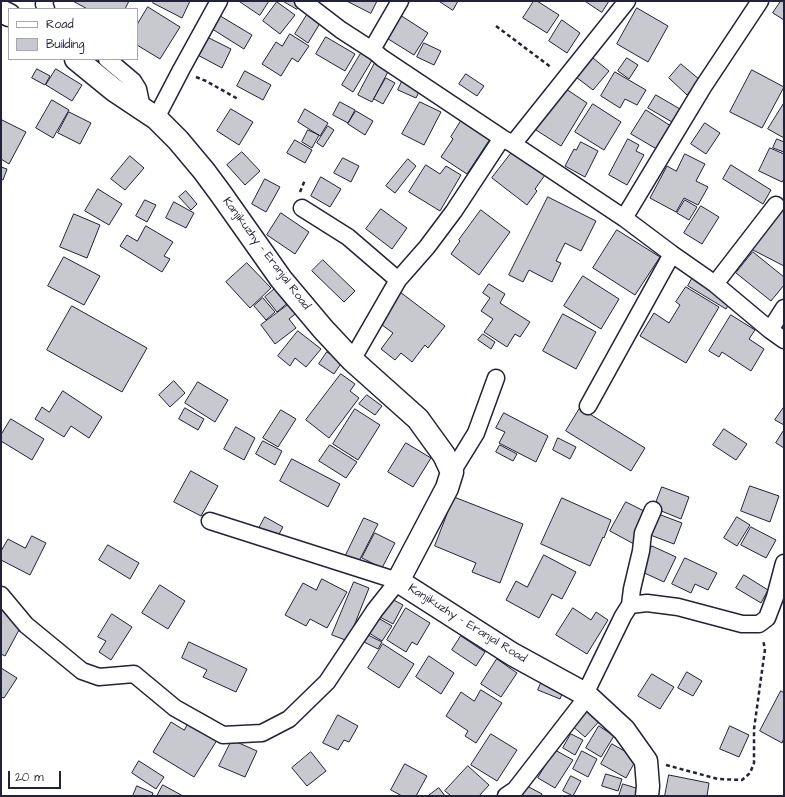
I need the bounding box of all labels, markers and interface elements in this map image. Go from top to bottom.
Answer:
legend [8,8,138,60]
text: Road [46,16,74,33]
text: Building [46,36,84,53]
street label: Kanjikuzhy - Eranjal Road [219,195,313,313]
street label: Kanjikuzhy - Eranjal Road [405,582,529,666]
scale bar [10,763,63,789]
text: 20 m [15,769,44,786]

